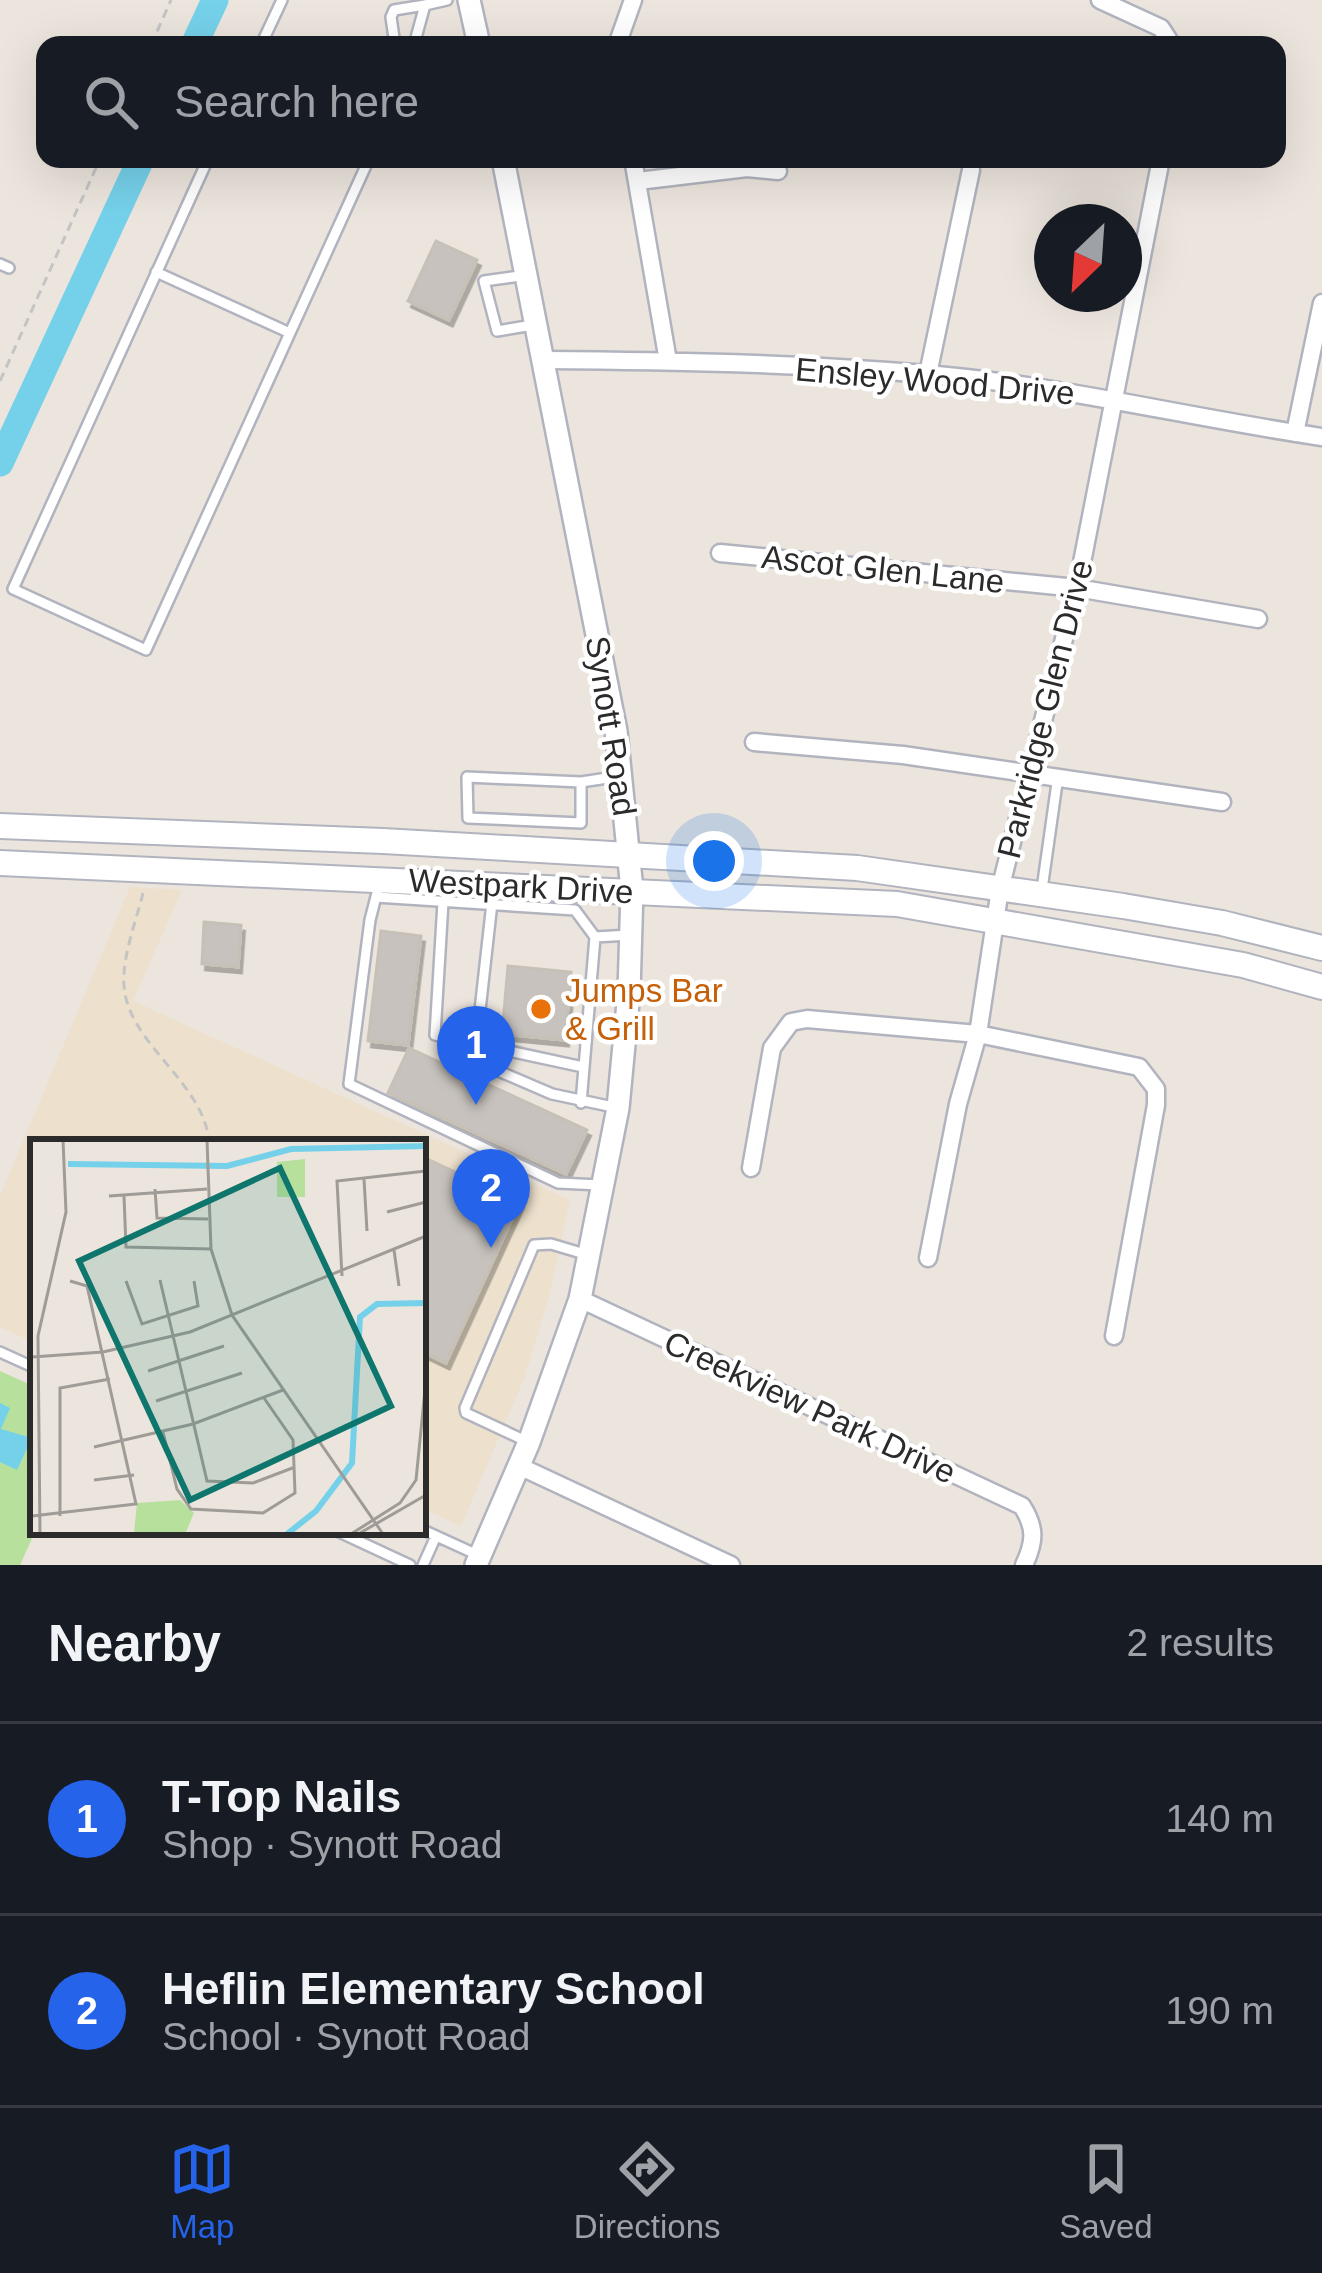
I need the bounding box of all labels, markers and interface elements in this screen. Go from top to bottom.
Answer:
search box [36,36,1286,168]
icon: search [78,69,144,135]
text: Search here [174,76,419,127]
north arrow [1034,204,1142,312]
street label: Ensley Wood Drive [794,350,1076,412]
street label: Ascot Glen Lane [760,538,1006,600]
street label: Parkridge Glen Drive [990,556,1100,862]
street label: Synott Road [579,633,643,819]
your location [684,831,744,891]
street label: Westpark Drive [408,862,634,910]
place label: Jumps Bar & Grill [565,972,723,1047]
marker: Jumps Bar & Grill [528,996,554,1022]
pin: 1 [437,1006,515,1105]
inset map [30,1139,426,1535]
pin: 2 [452,1149,530,1248]
street label: Creekview Park Drive [658,1323,962,1491]
text: Nearby [48,1615,221,1672]
text: 2 results [1127,1621,1274,1664]
text: T-Top Nails [162,1771,401,1822]
text: 1 [76,1797,98,1840]
text: 140 m [1166,1797,1274,1840]
text: Shop · Synott Road [162,1823,502,1866]
text: Heflin Elementary School [162,1963,705,2014]
text: 2 [76,1989,98,2032]
text: 190 m [1166,1989,1274,2032]
text: School · Synott Road [162,2015,531,2058]
tab: Map [169,2136,235,2246]
tab: Directions [574,2136,721,2246]
tab: Saved [1059,2136,1153,2246]

